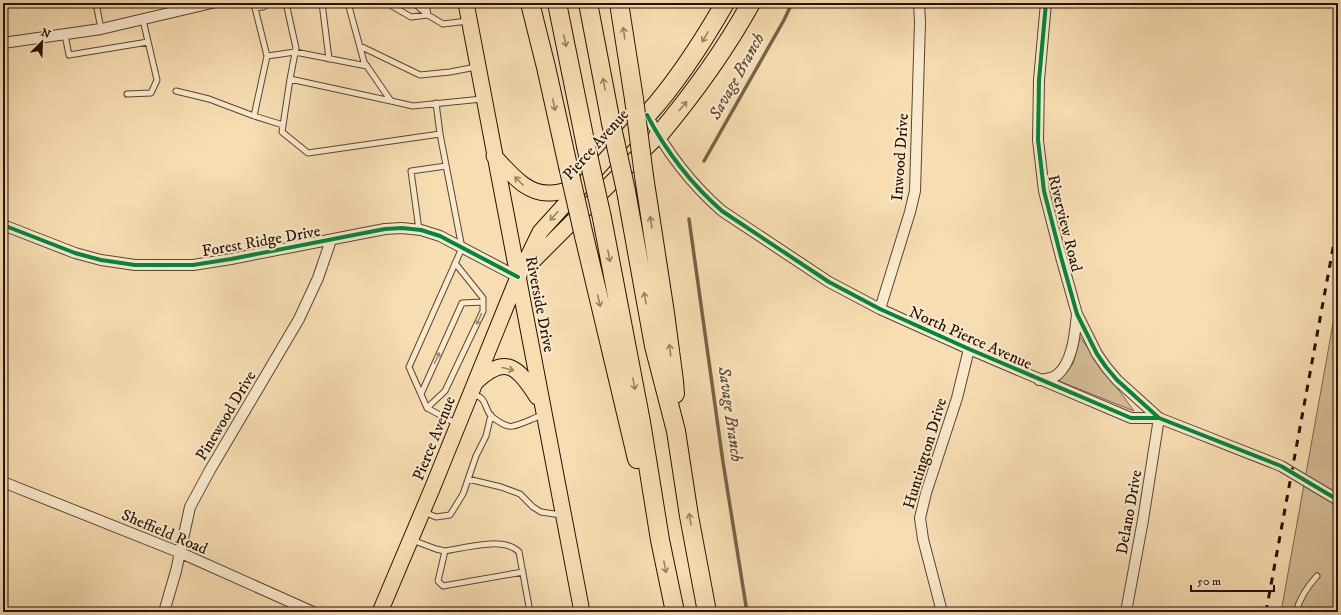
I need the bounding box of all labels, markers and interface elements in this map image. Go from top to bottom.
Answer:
north arrow [22,22,62,62]
text: N [39,26,53,42]
one-way arrow [620,27,628,40]
water label: Savage Branch [704,29,770,125]
one-way arrow [701,31,709,43]
one-way arrow [561,34,569,47]
one-way arrow [599,78,607,91]
one-way arrow [551,98,559,111]
one-way arrow [679,101,688,112]
street label: Pierce Avenue [559,105,633,184]
street label: Inwood Drive [887,112,913,202]
street label: Riverview Road [1043,173,1087,274]
one-way arrow [514,176,524,186]
one-way arrow [550,211,559,221]
one-way arrow [647,216,655,229]
street label: Forest Ridge Drive [200,221,322,261]
one-way arrow [605,249,613,262]
street label: Riverside Drive [521,254,559,354]
one-way arrow [641,291,649,304]
one-way arrow [596,294,604,307]
street label: North Pierce Avenue [906,302,1035,374]
one-way arrow [475,313,482,325]
one-way arrow [666,344,674,357]
one-way arrow [434,352,441,364]
water label: Savage Branch [712,364,748,463]
one-way arrow [502,365,515,373]
street label: Pinewood Drive [191,367,261,464]
one-way arrow [630,377,638,390]
street label: Pierce Avenue [408,393,460,483]
street label: Huntington Drive [899,395,951,511]
street label: Delano Drive [1112,468,1146,556]
street label: Sheffield Road [118,505,211,559]
one-way arrow [685,513,693,526]
one-way arrow [661,560,669,573]
scale bar [1191,567,1274,593]
text: 50 m [1197,574,1221,589]

